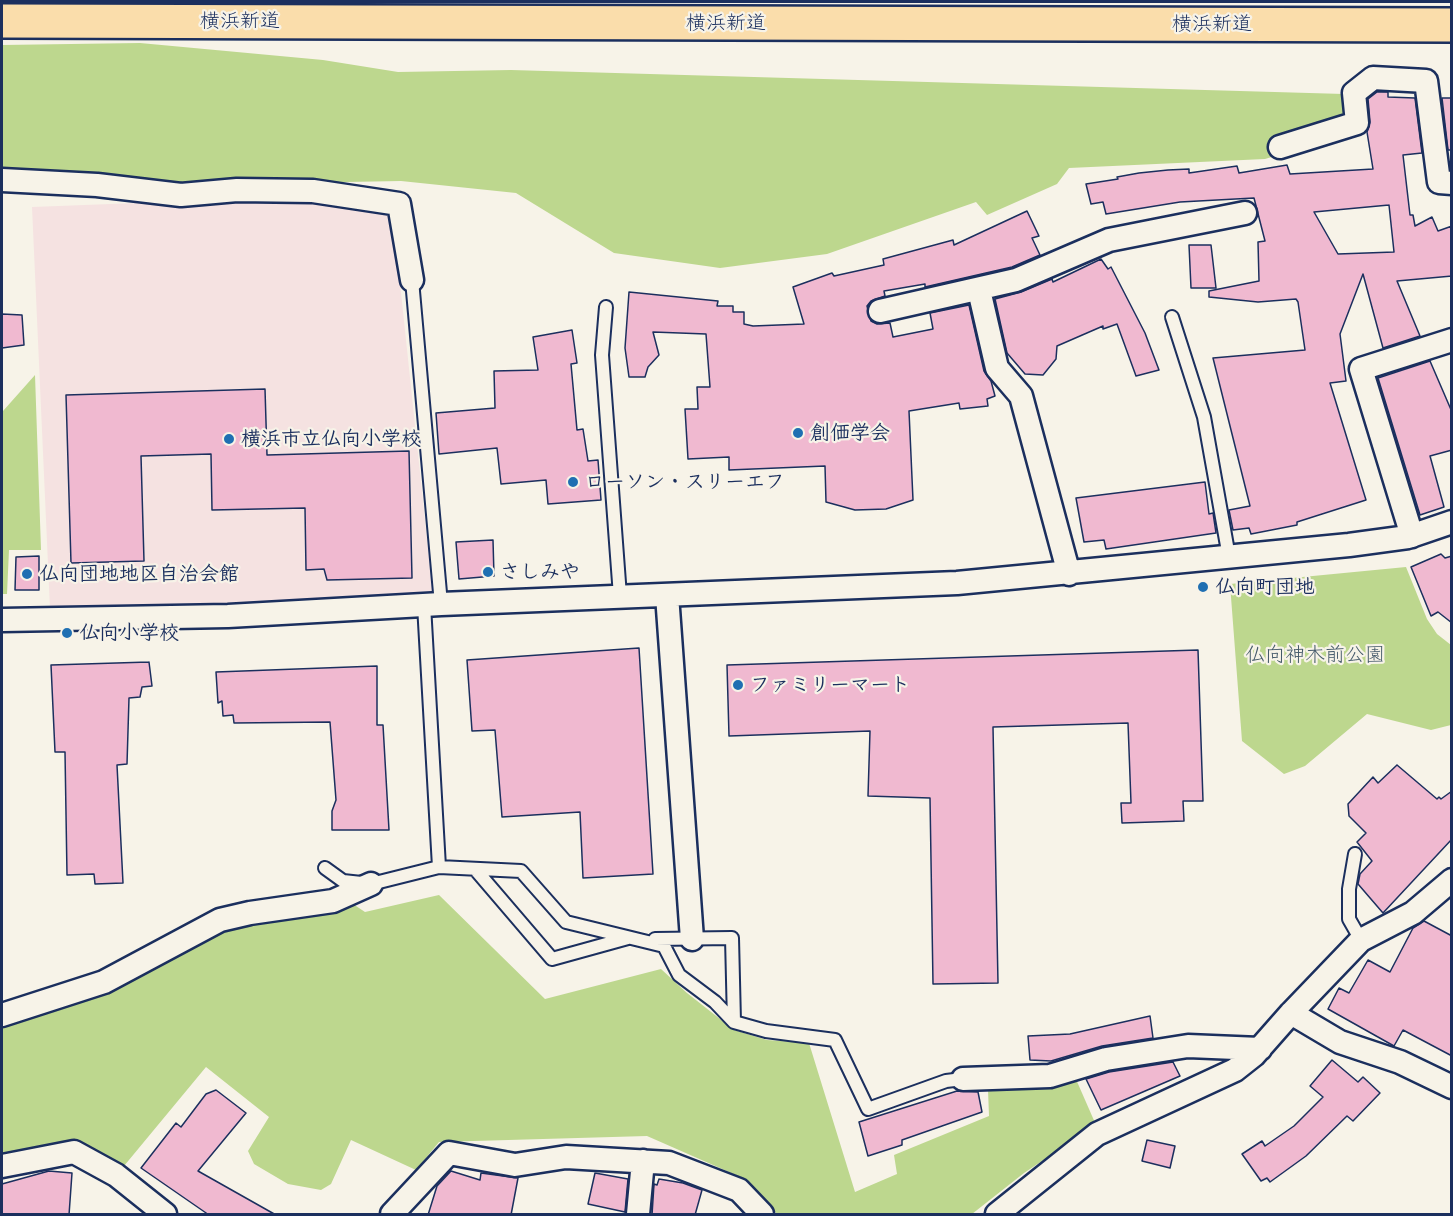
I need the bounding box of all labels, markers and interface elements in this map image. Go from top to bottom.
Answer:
street label: 横浜新道 [200,9,280,33]
street label: 横浜新道 [686,11,766,35]
street label: 横浜新道 [1172,12,1252,36]
place label: 創価学会 [810,421,890,445]
marker: 創価学会 [791,426,805,440]
place label: 横浜市立仏向小学校 [241,427,421,451]
marker: 横浜市立仏向小学校 [222,432,236,446]
place label: ローソン・スリーエフ [585,470,785,494]
marker: ローソン・スリーエフ [566,475,580,489]
place label: さしみや [500,560,580,584]
place label: 仏向団地地区自治会館 [39,562,239,586]
marker: さしみや [481,565,495,579]
marker: 仏向団地地区自治会館 [20,567,34,581]
place label: 仏向町団地 [1215,575,1315,599]
marker: 仏向町団地 [1196,580,1210,594]
place label: 仏向小学校 [79,621,179,645]
marker: 仏向小学校 [60,626,74,640]
park label: 仏向神木前公園 [1245,643,1385,667]
place label: ファミリーマート [750,673,910,697]
marker: ファミリーマート [731,678,745,692]

